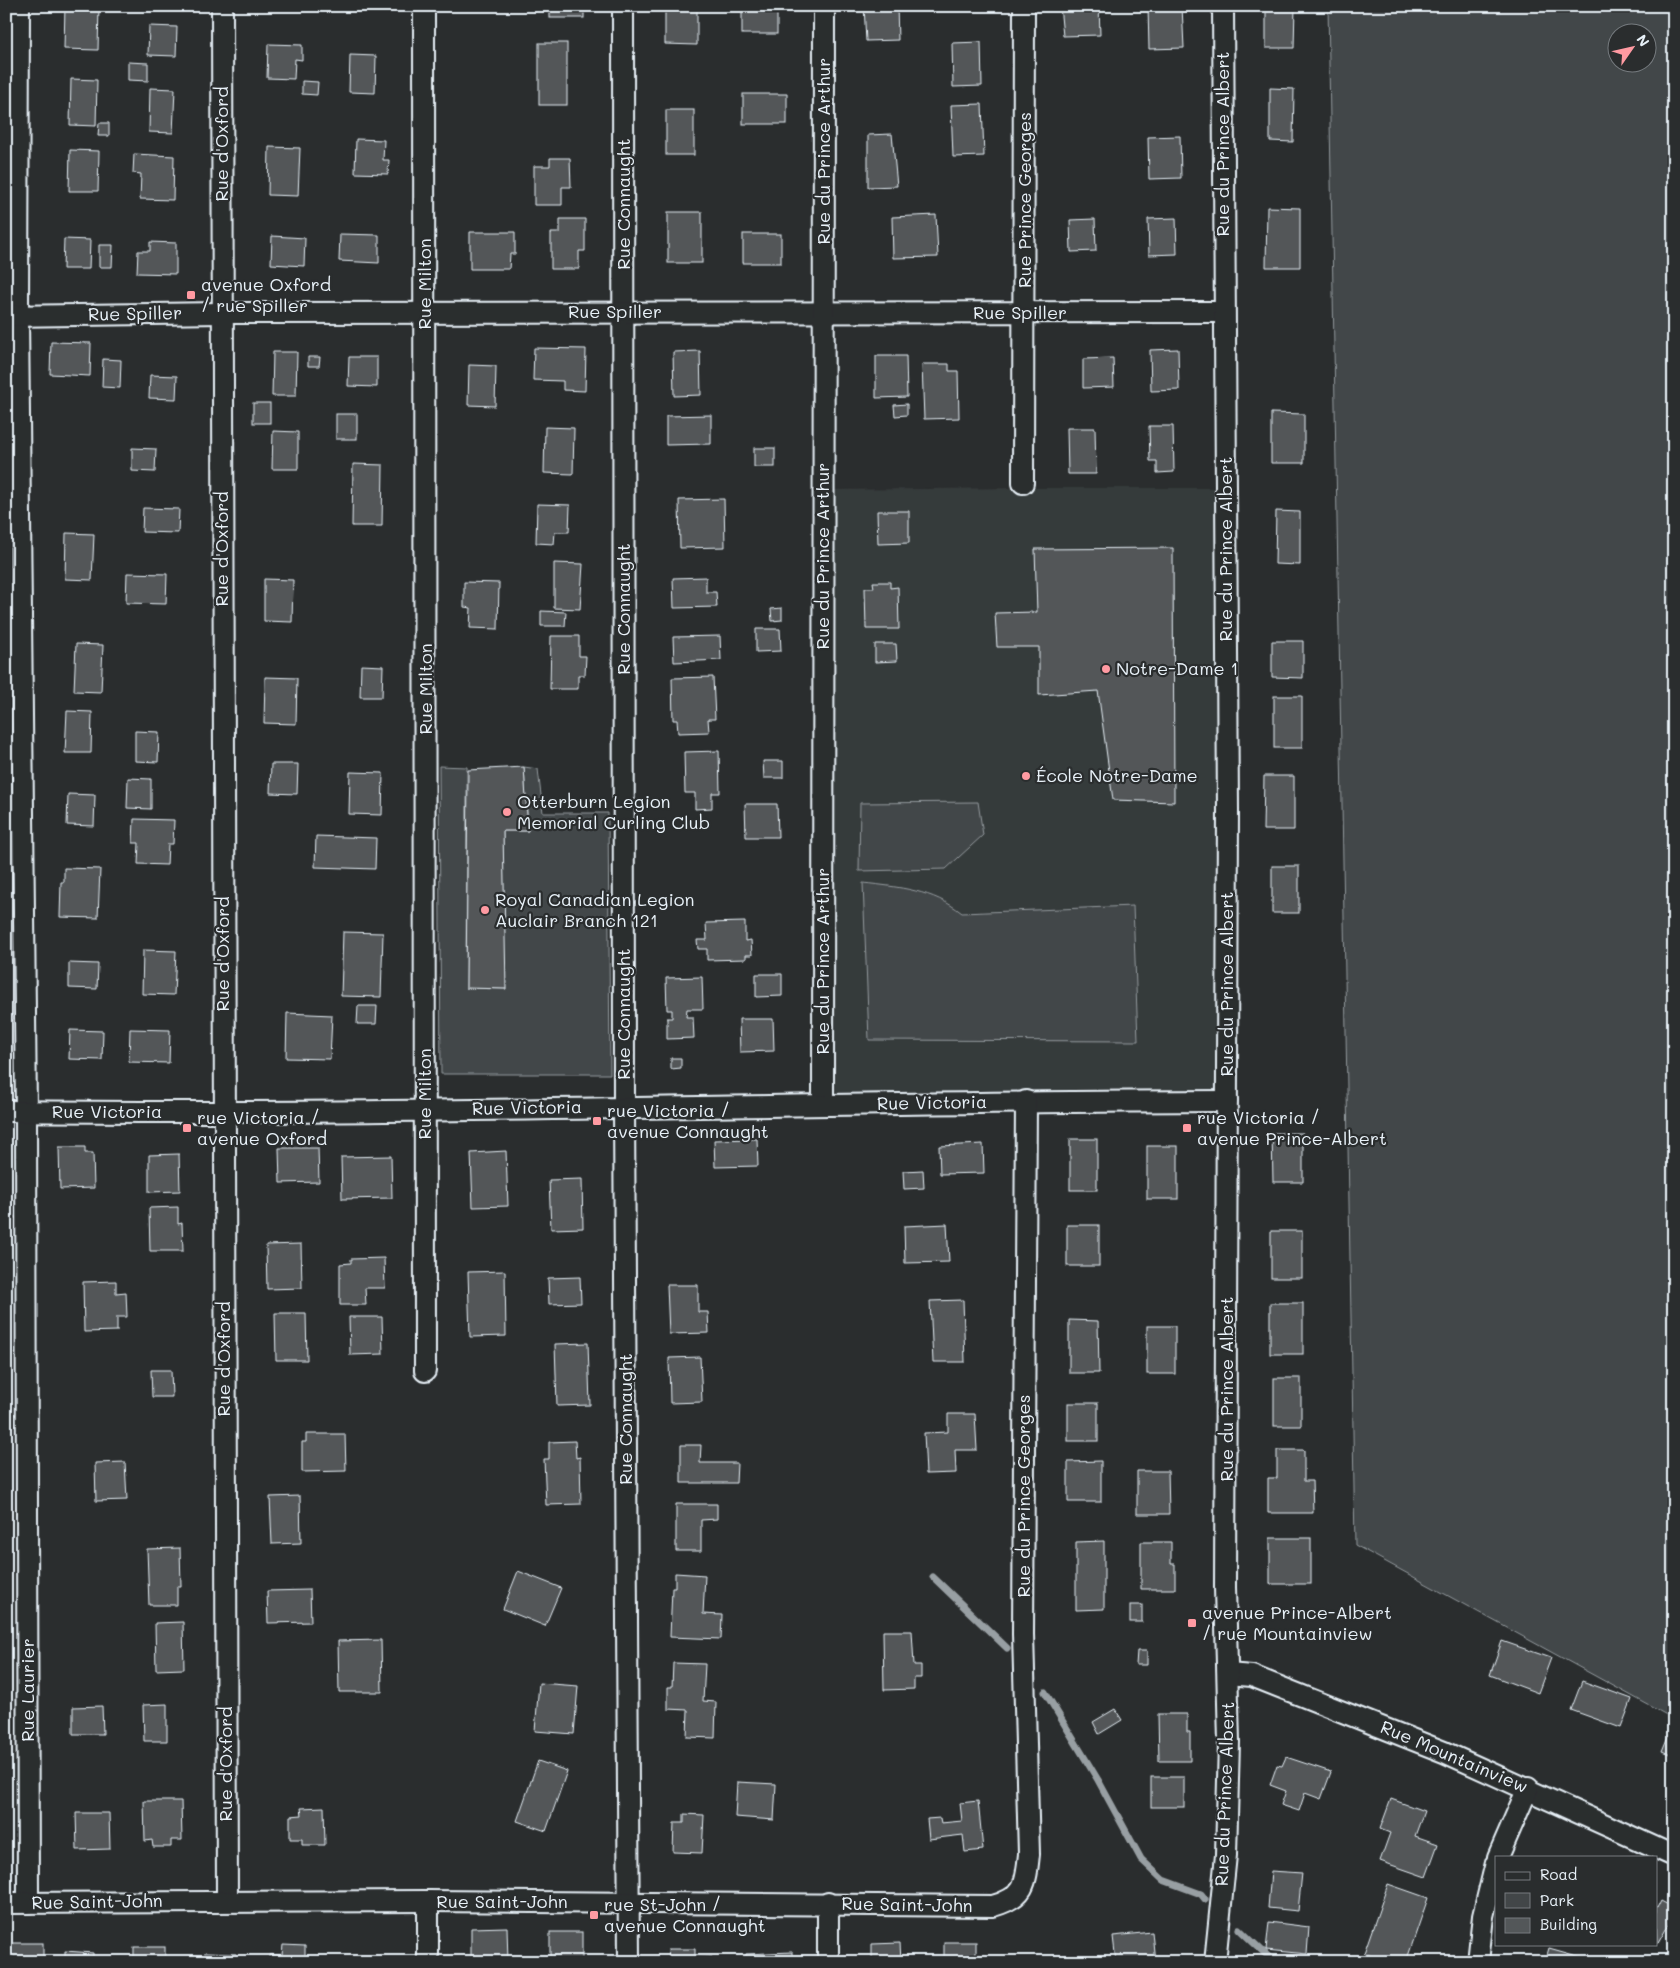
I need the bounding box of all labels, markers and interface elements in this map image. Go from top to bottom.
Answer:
north arrow [1608,22,1658,72]
text: N [1632,31,1654,50]
street label: Rue du Prince Albert [1210,52,1234,236]
street label: Rue du Prince Arthur [811,58,835,244]
street label: Rue d'Oxford [209,86,233,202]
street label: Rue Prince Georges [1012,112,1036,288]
street label: Rue Connaught [611,138,635,270]
street label: Rue Milton [412,238,436,330]
place label: avenue Oxford / rue Spiller [201,272,331,317]
marker: avenue Oxford / rue Spiller [185,289,197,301]
street label: Rue Spiller [568,299,662,323]
street label: Rue Spiller [88,300,182,326]
street label: Rue Spiller [973,300,1067,324]
street label: Rue du Prince Albert [1213,457,1237,641]
street label: Rue du Prince Arthur [810,463,834,649]
street label: Rue d'Oxford [209,491,233,607]
street label: Rue Connaught [611,543,635,675]
street label: Rue Milton [413,643,437,735]
place label: Notre-Dame 1 [1116,656,1239,680]
marker: Notre-Dame 1 [1100,663,1112,675]
place label: École Notre-Dame [1036,763,1198,787]
marker: École Notre-Dame [1020,770,1032,782]
place label: Otterburn Legion Memorial Curling Club [517,789,710,834]
marker: Otterburn Legion Memorial Curling Club [501,806,513,818]
street label: Rue du Prince Arthur [810,868,834,1054]
place label: Royal Canadian Legion Auclair Branch 121 [495,887,694,932]
street label: Rue du Prince Albert [1214,892,1238,1076]
street label: Rue d'Oxford [210,896,234,1012]
marker: Royal Canadian Legion Auclair Branch 121 [479,904,491,916]
street label: Rue Connaught [611,948,635,1080]
street label: Rue Milton [412,1048,436,1140]
street label: Rue Victoria [877,1089,987,1115]
street label: Rue Victoria [472,1094,582,1120]
place label: rue Victoria / avenue Connaught [607,1098,769,1143]
street label: Rue Victoria [52,1099,162,1123]
place label: rue Victoria / avenue Oxford [197,1105,327,1150]
place label: rue Victoria / avenue Prince-Albert [1197,1105,1387,1150]
marker: rue Victoria / avenue Connaught [591,1115,603,1127]
marker: rue Victoria / avenue Oxford [181,1122,193,1134]
marker: rue Victoria / avenue Prince-Albert [1181,1122,1193,1134]
street label: Rue du Prince Albert [1214,1297,1238,1481]
street label: Rue d'Oxford [211,1301,235,1417]
street label: Rue Connaught [613,1353,637,1485]
street label: Rue du Prince Georges [1011,1395,1035,1597]
place label: avenue Prince-Albert / rue Mountainview [1202,1600,1392,1645]
marker: avenue Prince-Albert / rue Mountainview [1186,1617,1198,1629]
street label: Rue Laurier [15,1638,39,1742]
street label: Rue du Prince Albert [1209,1701,1239,1887]
street label: Rue d'Oxford [213,1706,237,1822]
street label: Rue Mountainview [1377,1714,1532,1798]
legend [1495,1856,1658,1946]
text: Road [1540,1864,1577,1884]
street label: Rue Saint-John [31,1888,163,1914]
street label: Rue Saint-John [436,1889,568,1913]
text: Park [1540,1890,1574,1910]
street label: Rue Saint-John [841,1891,973,1917]
place label: rue St-John / avenue Connaught [604,1892,766,1937]
marker: rue St-John / avenue Connaught [588,1909,600,1921]
text: Building [1540,1914,1597,1934]

